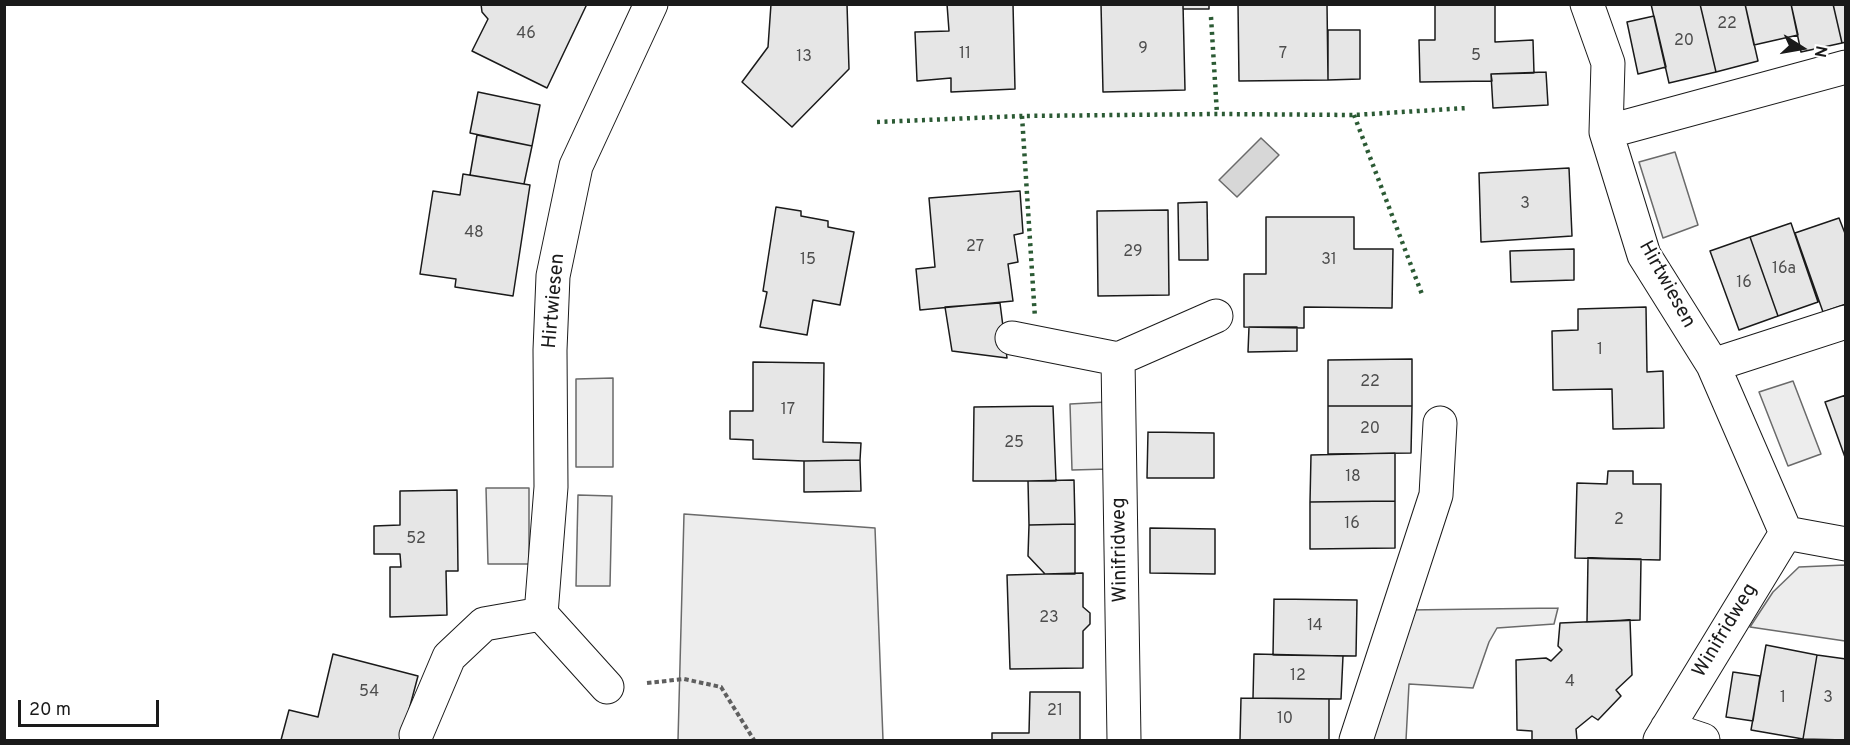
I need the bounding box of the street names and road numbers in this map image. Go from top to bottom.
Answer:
street label: Hirtwiesen [1632,237,1700,333]
street label: Hirtwiesen [539,252,571,350]
street label: Winifridweg [1108,497,1134,603]
street label: Winifridweg [1689,580,1763,682]

